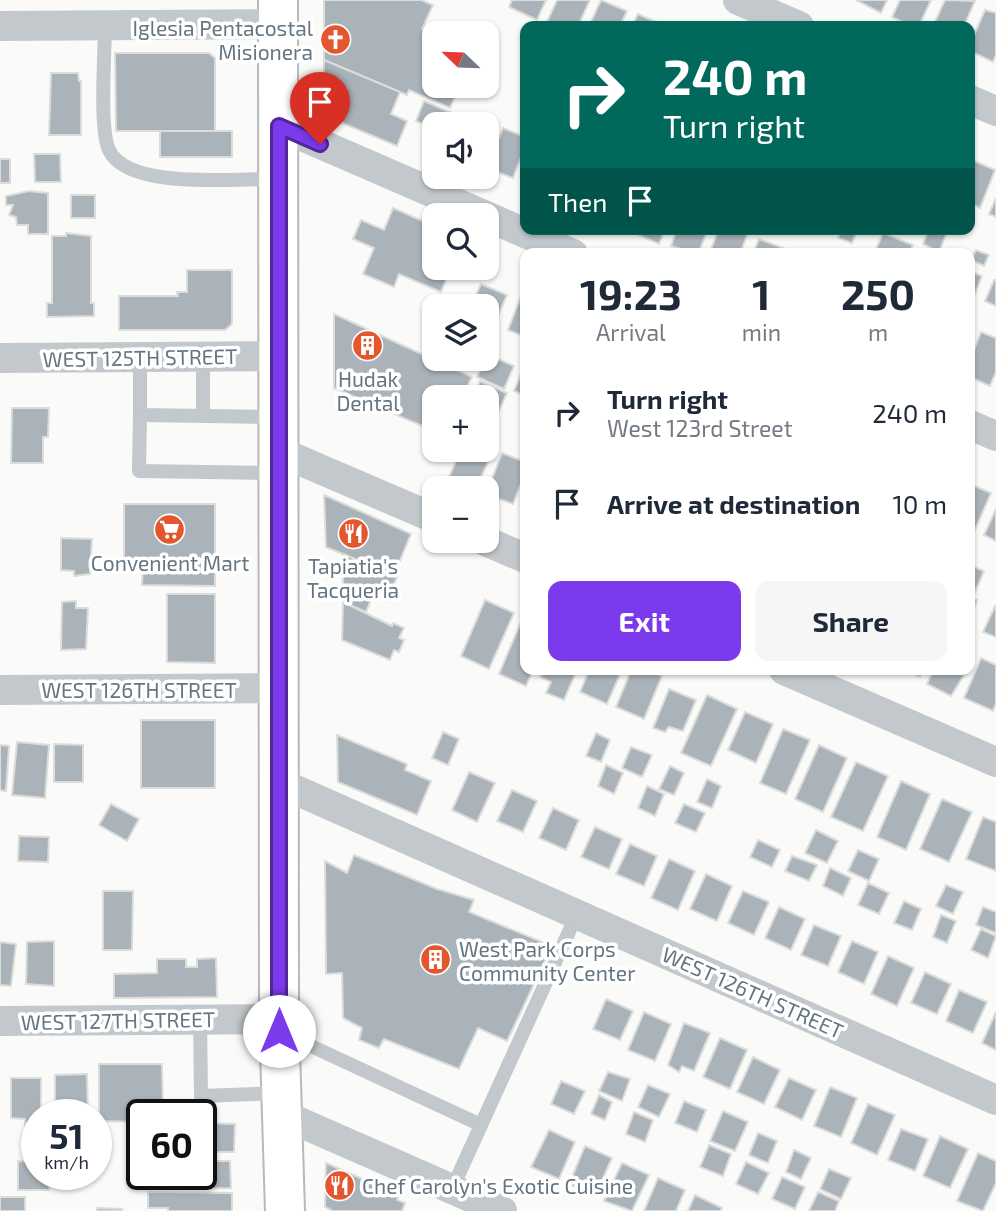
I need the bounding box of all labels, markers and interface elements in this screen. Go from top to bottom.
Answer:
place label: Iglesia Pentacostal Misionera [132,15,314,64]
north arrow [422,21,499,98]
map controls [422,21,499,553]
church icon: Iglesia Pentacostal Misionera [319,22,353,56]
text: 240 m [663,46,807,105]
icon: right [548,49,639,140]
pin [290,72,350,144]
icon: arrive [301,83,339,121]
text: Turn right [663,106,805,144]
button: sound [422,112,499,189]
icon: arrive [621,182,659,220]
text: Then [548,186,607,217]
button: search [422,203,499,280]
text: 19:23 [580,268,682,318]
text: 1 [752,268,771,318]
text: 250 [841,268,915,318]
button: layers [422,294,499,371]
text: Arrival [596,318,666,346]
text: min [742,318,781,346]
text: m [868,318,888,346]
building icon: Hudak Dental [351,329,385,363]
street label: WEST 125TH STREET [42,343,238,371]
place label: Hudak Dental [336,366,400,415]
text: Turn right [607,383,728,414]
button: + [422,385,499,462]
icon: right [548,394,586,432]
text: 240 m [872,397,947,428]
text: West 123rd Street [607,414,792,442]
button: − [422,476,499,553]
icon: arrive [548,485,586,523]
text: Arrive at destination [607,488,860,519]
text: 10 m [892,488,947,519]
supermarket icon: Convenient Mart [153,513,187,547]
restaurant icon: Tapiatia's Tacqueria [336,516,370,550]
place label: Convenient Mart [91,550,249,575]
place label: Tapiatia's Tacqueria [307,553,399,602]
button: Exit [548,581,741,661]
button: Share [755,581,947,661]
street label: WEST 126TH STREET [41,677,237,702]
place label: West Park Corps Community Center [459,936,636,985]
street label: WEST 126TH STREET [659,941,847,1043]
building icon: West Park Corps Community Center [419,943,453,977]
position arrow [242,994,316,1068]
street label: WEST 127TH STREET [21,1006,215,1034]
speed limit sign: 60 [126,1099,217,1190]
text: 51 [49,1114,84,1156]
text: km/h [44,1151,89,1173]
restaurant icon: Chef Carolyn's Exotic Cuisine [322,1168,356,1202]
place label: Chef Carolyn's Exotic Cuisine [362,1173,633,1198]

